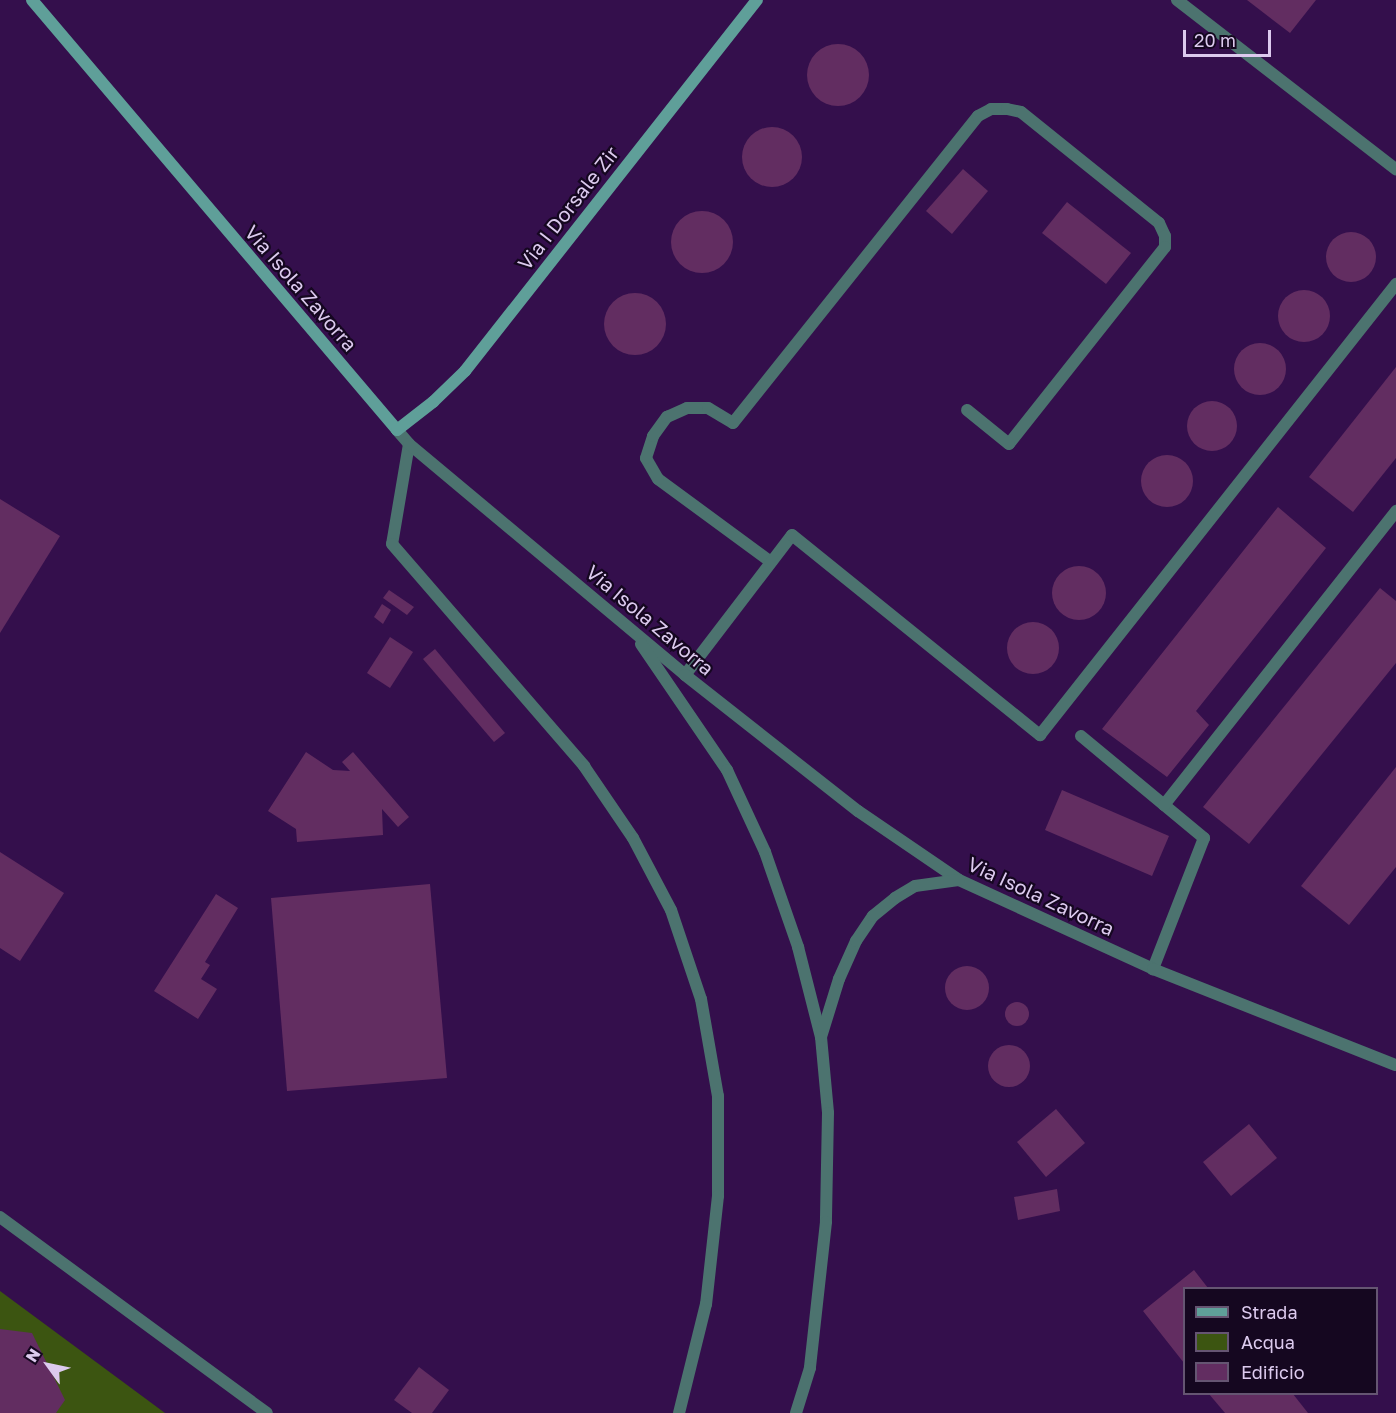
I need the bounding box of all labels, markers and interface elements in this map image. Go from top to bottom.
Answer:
scale bar [1186,18,1274,56]
text: 20 m [1194,29,1236,51]
street label: Via I Dorsale Zir [512,142,624,274]
street label: Via Isola Zavorra [240,220,362,356]
street label: Via Isola Zavorra [581,560,719,680]
street label: Via Isola Zavorra [964,852,1118,940]
legend [1183,1287,1378,1395]
text: Strada [1241,1301,1298,1323]
text: Acqua [1241,1331,1295,1353]
north arrow [18,1335,78,1395]
text: N [21,1345,45,1366]
text: Edificio [1241,1361,1305,1383]

